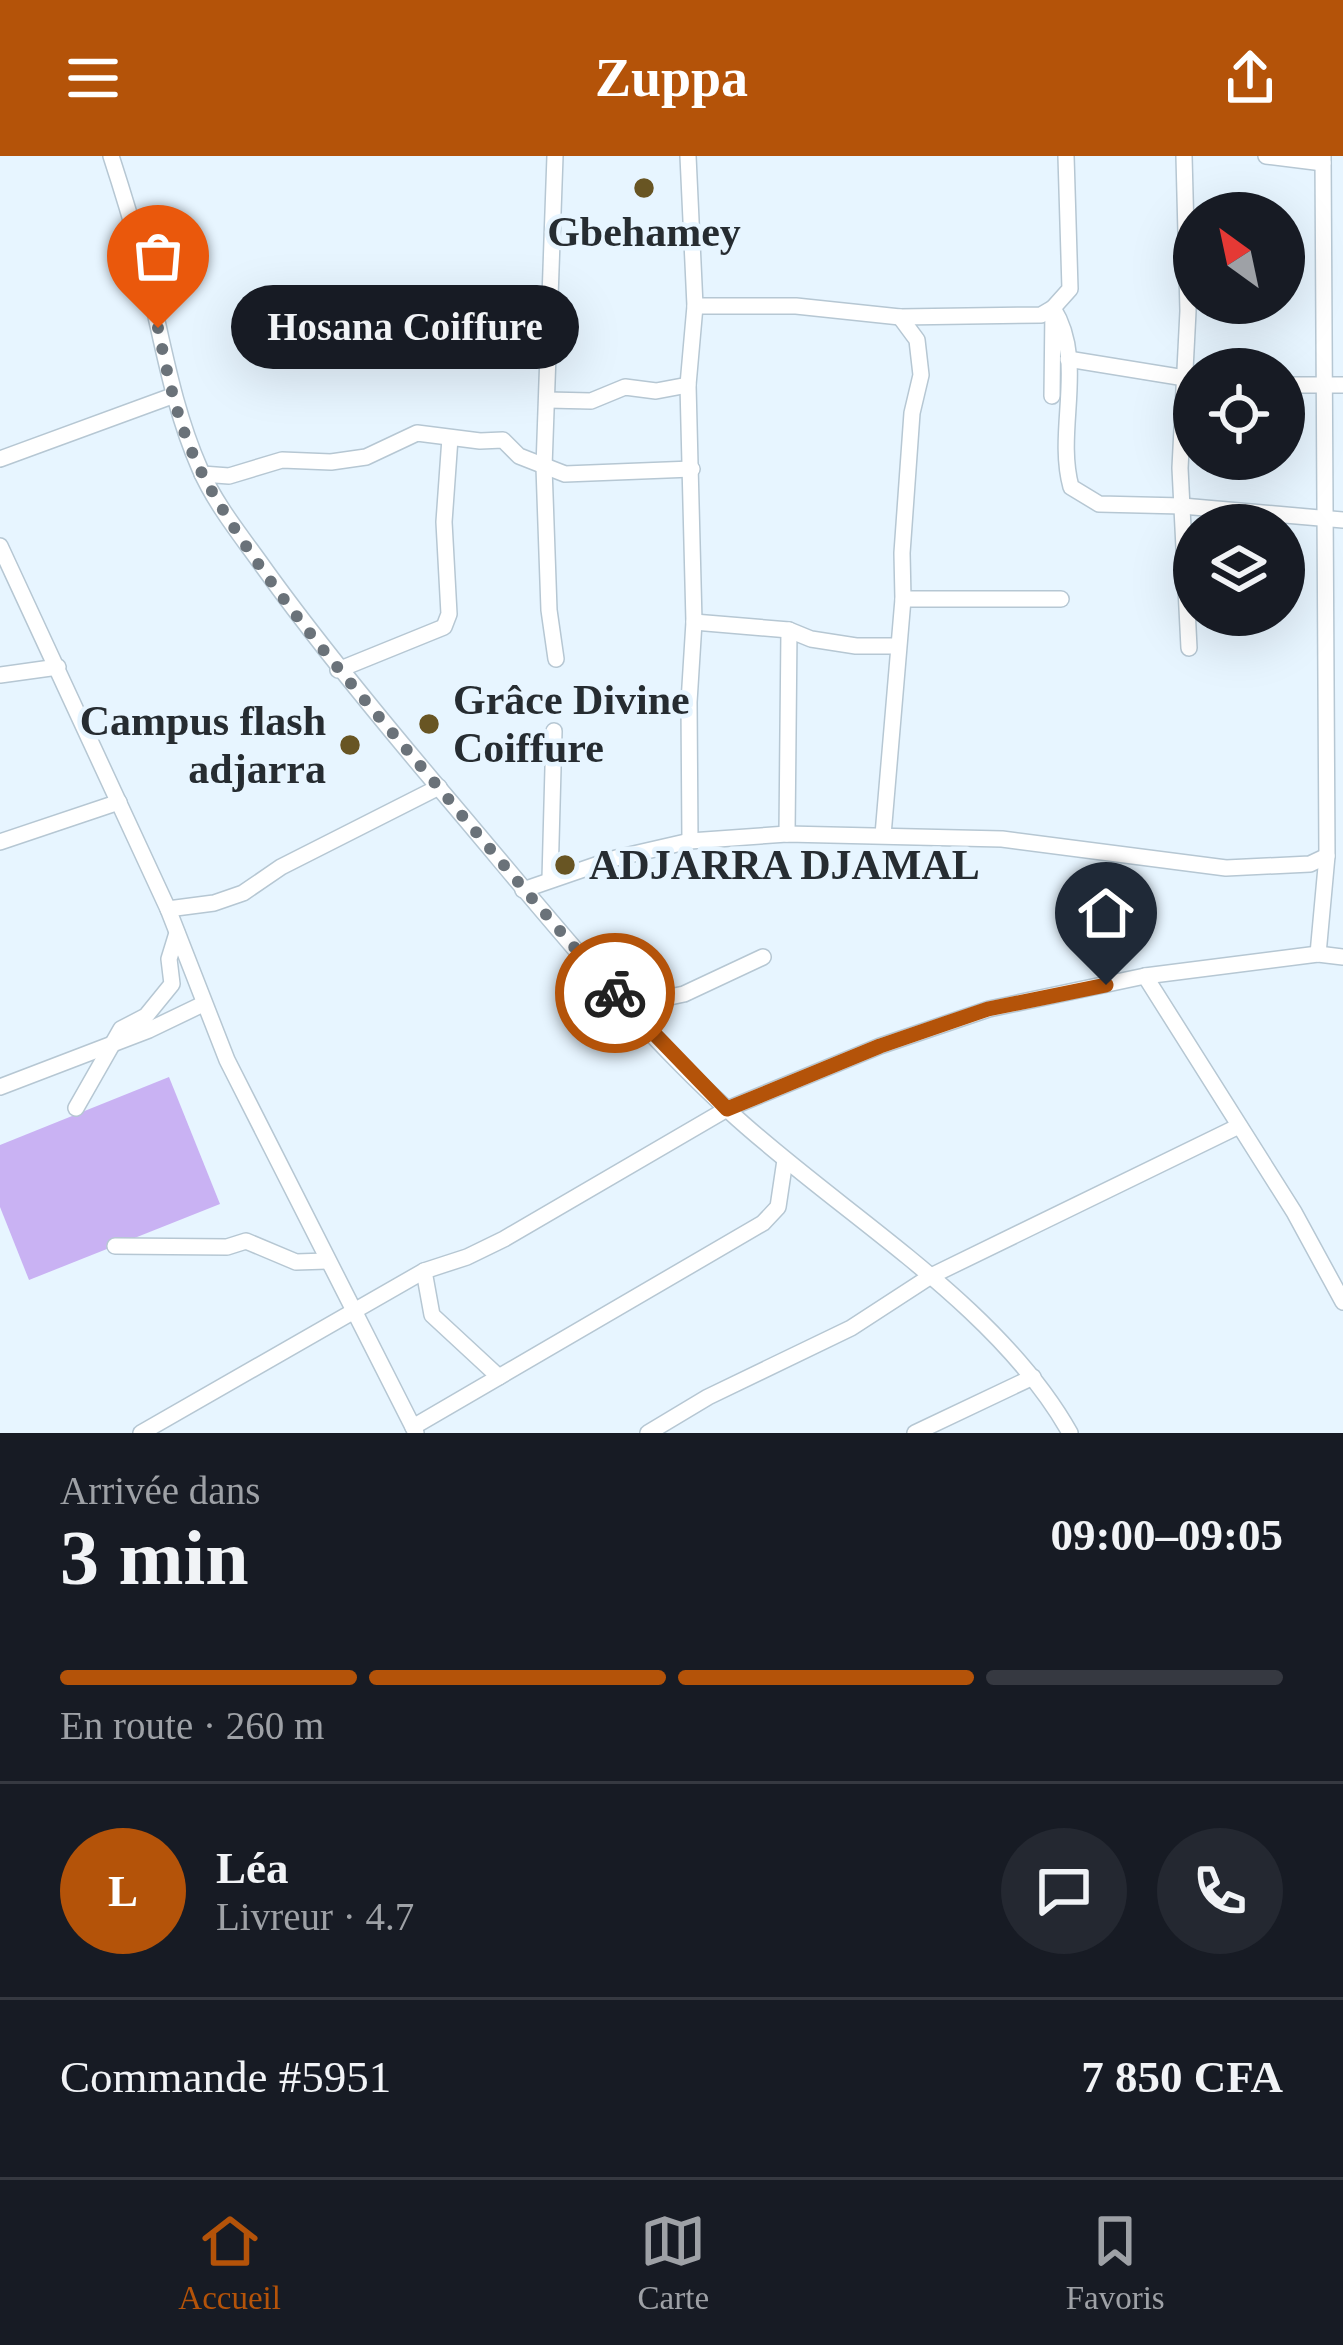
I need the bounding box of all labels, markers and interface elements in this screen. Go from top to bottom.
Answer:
icon: menu [60,45,126,111]
icon: share [1217,45,1283,111]
text: Zuppa [595,48,748,108]
marker: Gbehamey [631,175,657,201]
north arrow [1173,192,1305,324]
map controls [1173,192,1305,636]
pin [107,205,209,328]
place label: Gbehamey [547,209,741,255]
icon: bag [125,223,191,289]
callout: Hosana Coiffure [230,286,578,370]
text: Hosana Coiffure [267,305,543,348]
button: locate [1173,348,1305,480]
button: layers [1173,504,1305,636]
place label: Grâce Divine Coiffure [453,677,690,771]
place label: Campus flash adjarra [80,698,326,792]
marker: Grâce Divine Coiffure [416,711,442,737]
marker: Campus flash adjarra [337,732,363,758]
place label: ADJARRA DJAMAL [589,842,980,888]
marker: ADJARRA DJAMAL [552,852,578,878]
pin [1055,862,1157,985]
icon: home [1073,880,1139,946]
courier [555,933,675,1053]
icon: bike [582,960,648,1026]
text: Arrivée dans [60,1469,260,1512]
text: 09:00–09:05 [1051,1510,1283,1560]
text: 3 min [60,1514,249,1601]
text: En route · 260 m [60,1704,324,1747]
button: chat [1001,1828,1127,1954]
button: phone [1157,1828,1283,1954]
text: Léa [216,1843,289,1893]
text: L [108,1866,138,1916]
text: Livreur · 4.7 [216,1895,414,1938]
text: Commande #5951 [60,2052,391,2102]
text: 7 850 CFA [1081,2052,1283,2102]
tab: Accueil [178,2208,281,2317]
tab: Carte [638,2208,709,2317]
tab: Favoris [1066,2208,1165,2317]

